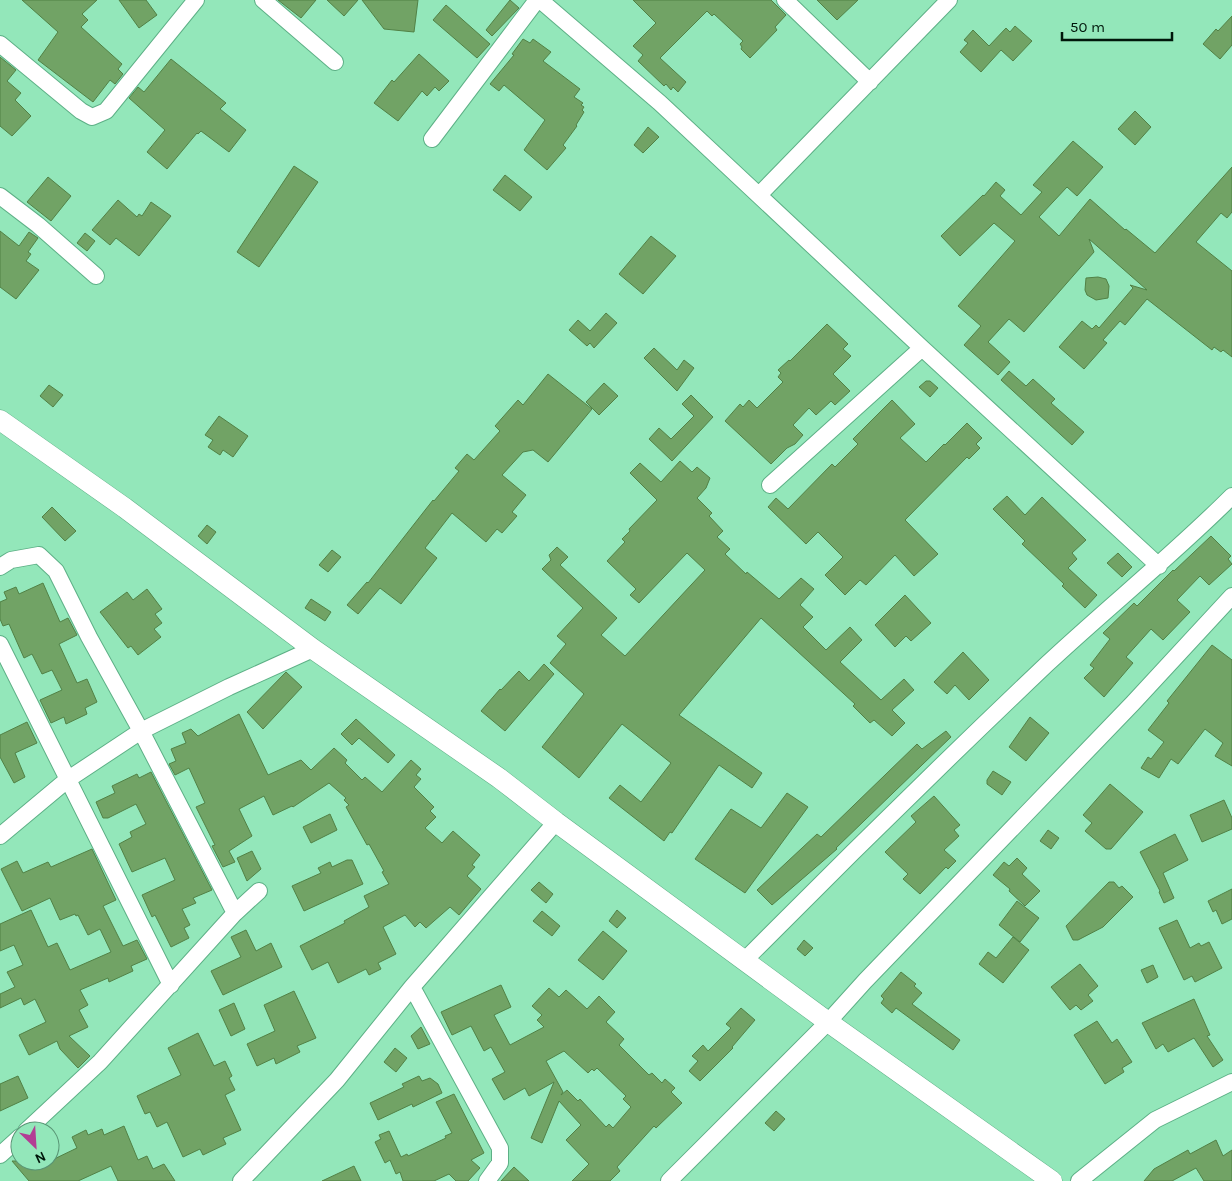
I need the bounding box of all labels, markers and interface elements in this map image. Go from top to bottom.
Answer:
scale bar [1062,10,1172,42]
text: 50 m [1070,18,1105,36]
north arrow [10,1121,60,1171]
text: N [32,1148,48,1167]

